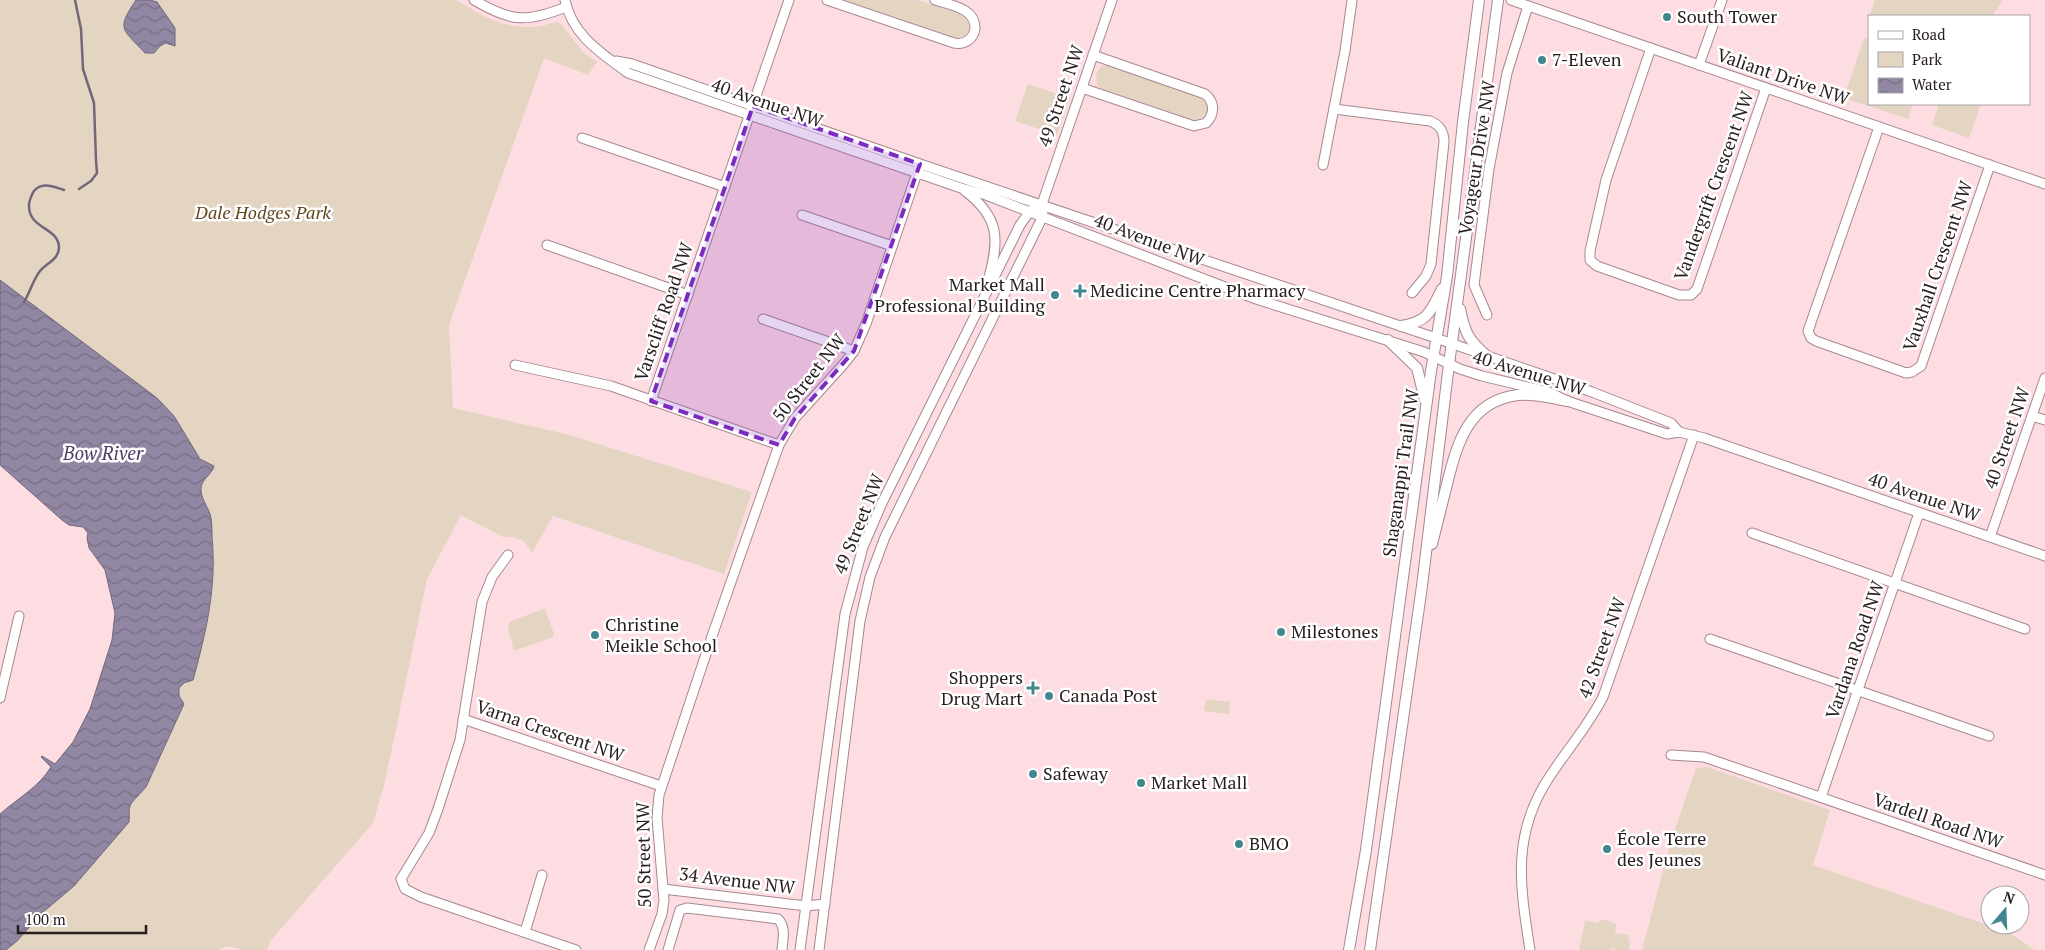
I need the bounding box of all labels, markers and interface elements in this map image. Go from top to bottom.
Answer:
place label: South Tower [1677,4,1777,28]
marker: South Tower [1661,11,1673,23]
legend [1868,15,2030,105]
text: Road [1912,24,1945,44]
street label: 49 Street NW [1031,42,1089,150]
street label: Valiant Drive NW [1714,42,1853,110]
place label: 7-Eleven [1552,47,1622,71]
text: Park [1912,49,1942,69]
marker: 7-Eleven [1536,54,1548,66]
street label: 40 Avenue NW [708,72,826,132]
text: Water [1912,74,1952,94]
street label: Voyageur Drive NW [1452,79,1500,237]
street label: Vandergrift Crescent NW [1668,88,1759,284]
street label: Vauxhall Crescent NW [1897,177,1978,354]
park label: Dale Hodges Park [194,200,331,224]
street label: 40 Avenue NW [1091,207,1208,271]
street label: Varscliff Road NW [628,239,698,384]
place label: Market Mall Professional Building [874,272,1046,317]
place label: Medicine Centre Pharmacy [1090,278,1306,302]
marker: Medicine Centre Pharmacy [1074,285,1086,297]
marker: Market Mall Professional Building [1049,289,1061,301]
street label: 50 Street NW [766,328,850,427]
street label: 40 Avenue NW [1470,344,1589,401]
street label: 40 Street NW [1977,384,2035,492]
street label: Shaganappi Trail NW [1376,387,1424,559]
water label: Bow River [62,440,144,465]
street label: 40 Avenue NW [1865,466,1983,526]
street label: 49 Street NW [827,470,889,577]
street label: Vardana Road NW [1819,577,1889,722]
street label: 42 Street NW [1572,594,1631,702]
place label: Christine Meikle School [605,612,717,657]
place label: Milestones [1291,619,1378,643]
marker: Milestones [1275,626,1287,638]
marker: Christine Meikle School [589,629,601,641]
place label: Shoppers Drug Mart [941,665,1023,710]
marker: Shoppers Drug Mart [1027,682,1039,694]
place label: Canada Post [1059,683,1158,707]
marker: Canada Post [1043,690,1055,702]
street label: Varna Crescent NW [473,693,628,767]
place label: Safeway [1043,761,1109,785]
marker: Safeway [1027,768,1039,780]
place label: Market Mall [1151,770,1247,794]
marker: Market Mall [1135,777,1147,789]
street label: Vardell Road NW [1870,787,2007,854]
street label: 50 Street NW [630,802,656,908]
place label: École Terre des Jeunes [1617,826,1706,871]
place label: BMO [1249,831,1289,855]
marker: BMO [1233,838,1245,850]
marker: École Terre des Jeunes [1601,843,1613,855]
street label: 34 Avenue NW [678,861,797,899]
north arrow [1980,885,2030,935]
text: N [2001,887,2018,908]
scale bar [18,902,145,934]
text: 100 m [25,909,66,929]

